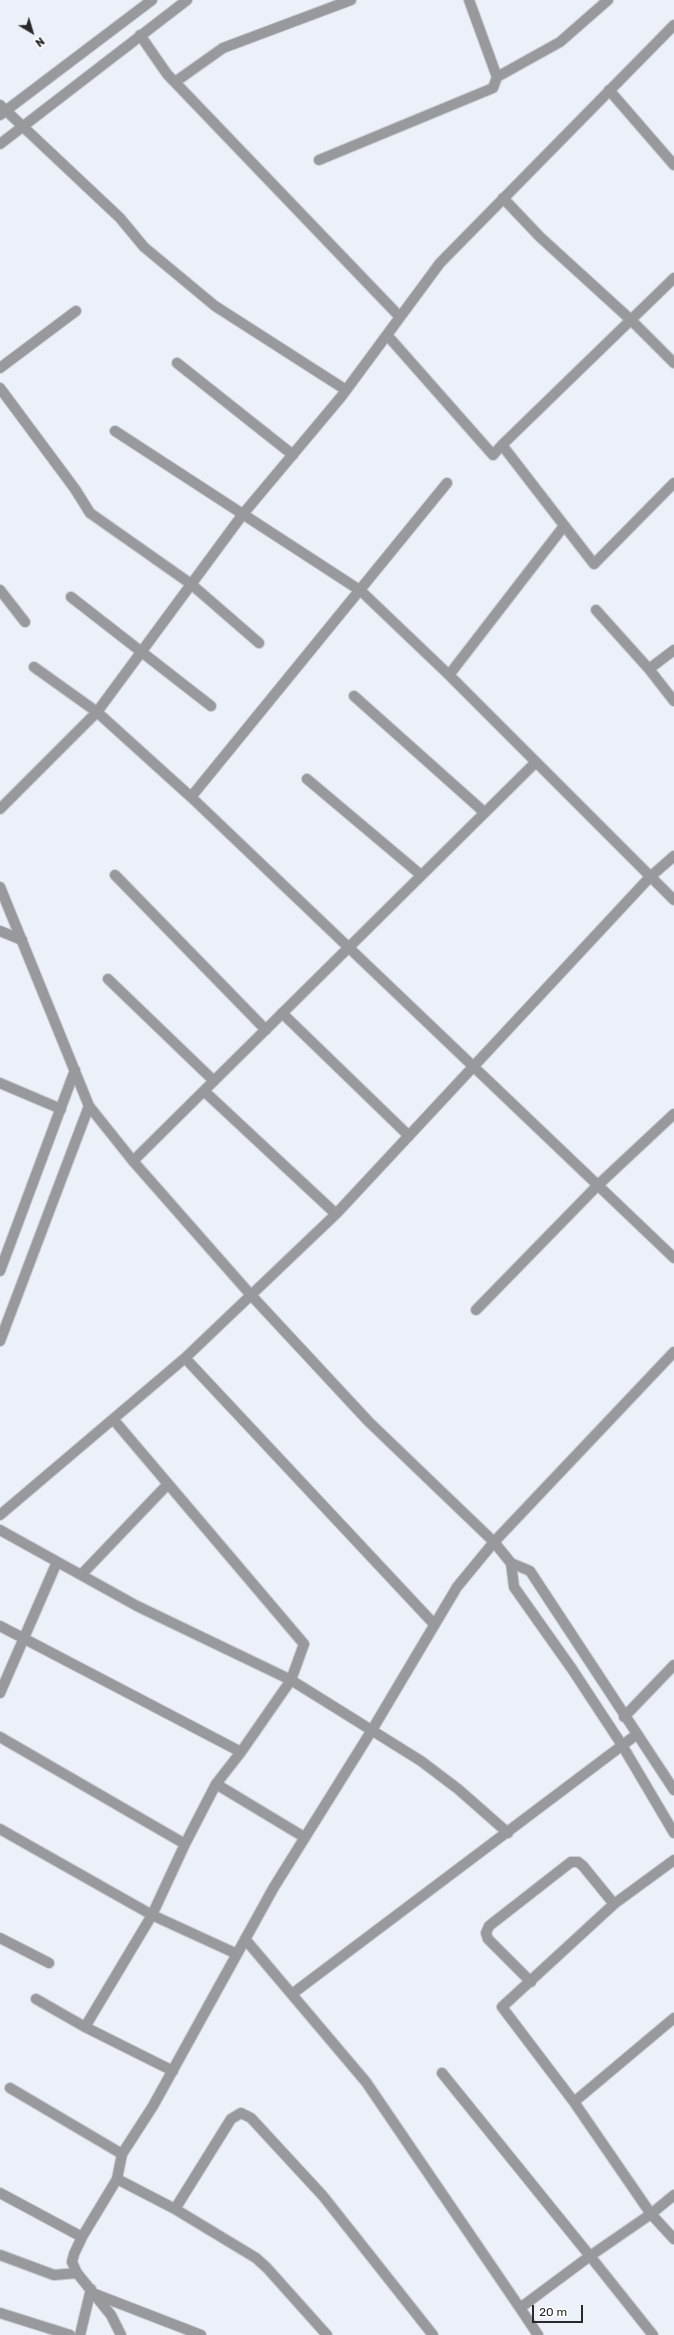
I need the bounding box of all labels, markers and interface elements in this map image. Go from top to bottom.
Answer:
north arrow [12,12,52,52]
text: N [33,34,47,49]
scale bar [534,2297,585,2323]
text: 20 m [539,2305,567,2319]

